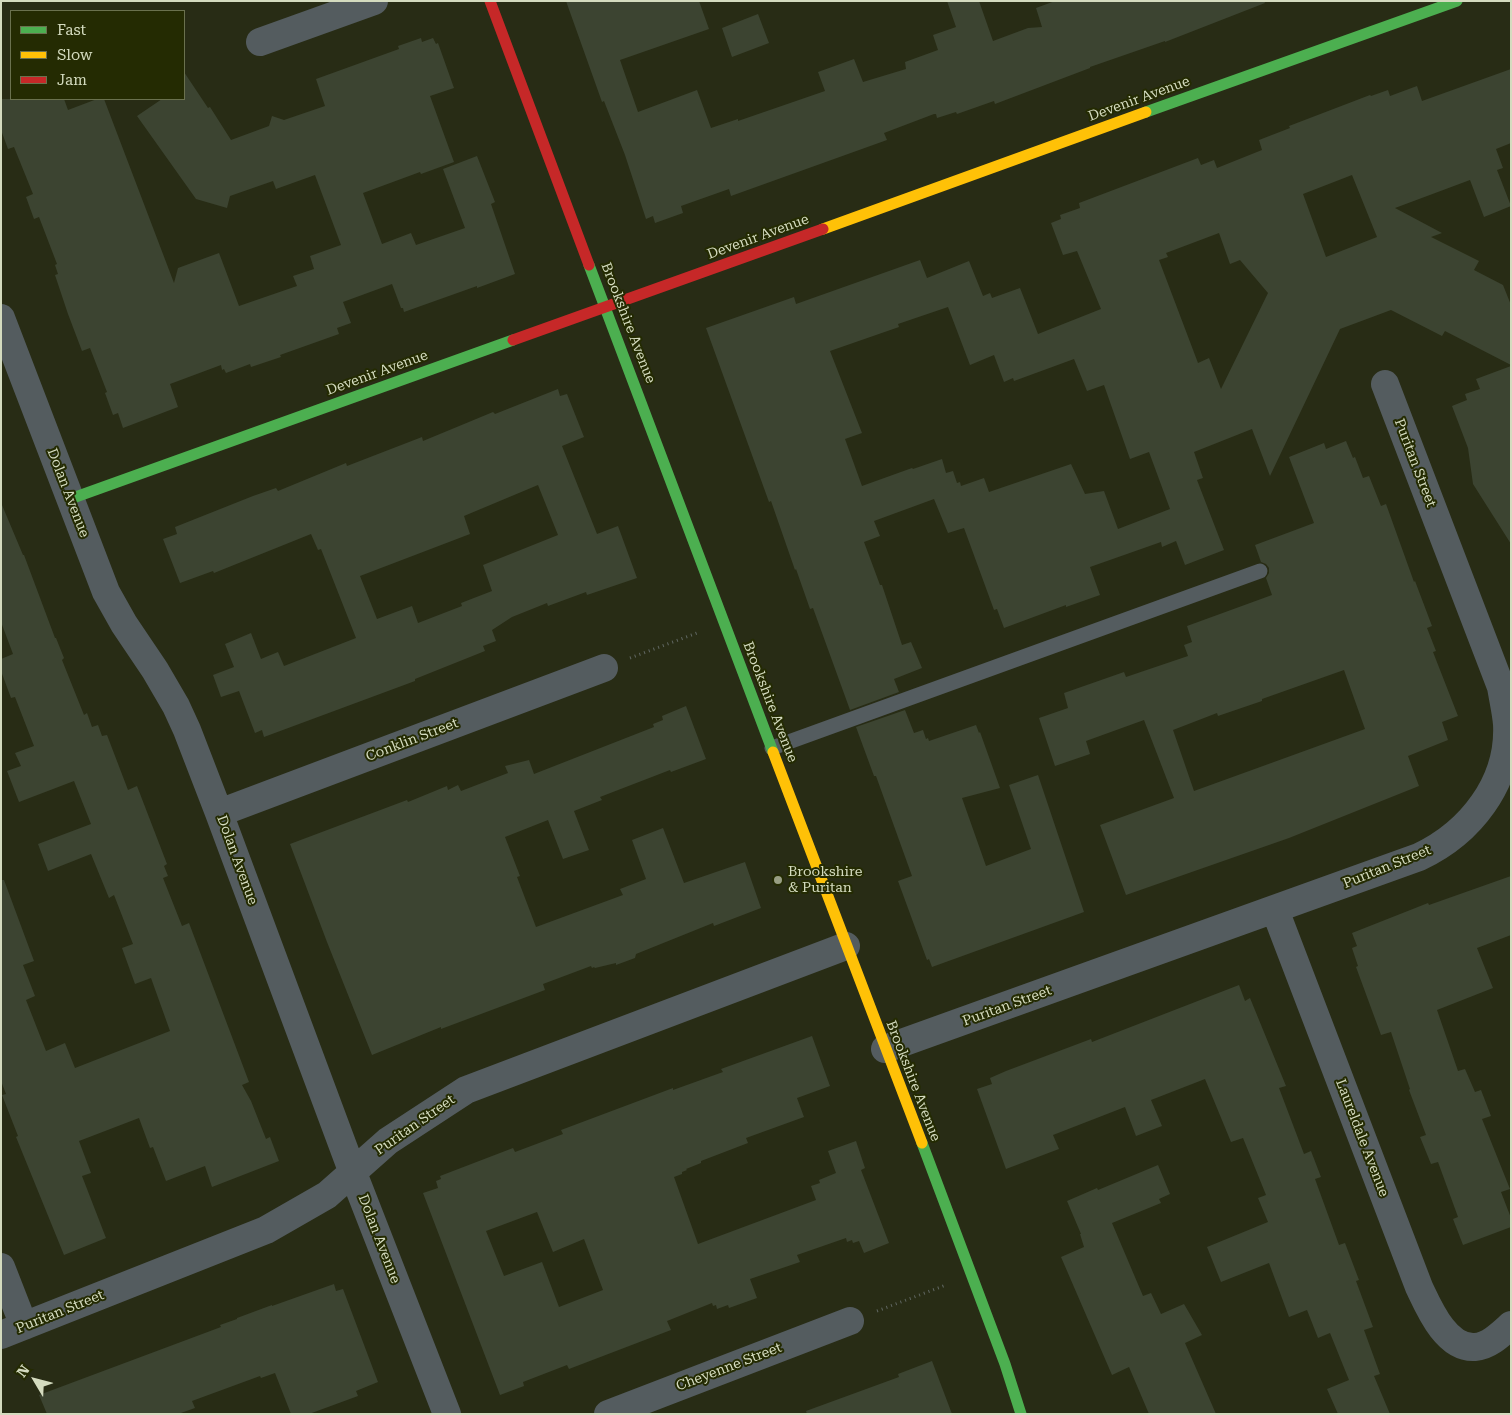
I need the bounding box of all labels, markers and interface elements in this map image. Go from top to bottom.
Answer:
legend [10,10,185,100]
text: Fast [57,21,86,39]
text: Slow [57,46,92,64]
text: Jam [57,71,87,89]
street label: Devenir Avenue [1086,73,1192,125]
street label: Devenir Avenue [705,211,811,263]
street label: Brookshire Avenue [597,260,659,386]
street label: Devenir Avenue [324,347,430,399]
street label: Puritan Street [1390,416,1440,510]
street label: Dolan Avenue [43,446,93,540]
street label: Brookshire Avenue [739,639,801,765]
street label: Conklin Street [363,715,461,765]
street label: Dolan Avenue [213,813,261,907]
street label: Puritan Street [1340,842,1434,892]
place label: Brookshire & Puritan [788,864,862,896]
marker: Brookshire & Puritan [772,874,784,886]
street label: Puritan Street [960,982,1054,1030]
street label: Brookshire Avenue [882,1018,944,1144]
street label: Laureldale Avenue [1332,1077,1392,1199]
street label: Puritan Street [372,1091,458,1159]
street label: Dolan Avenue [354,1192,404,1286]
street label: Puritan Street [13,1287,107,1337]
street label: Cheyenne Street [674,1339,784,1395]
north arrow [10,1355,60,1405]
text: N [13,1362,33,1380]

